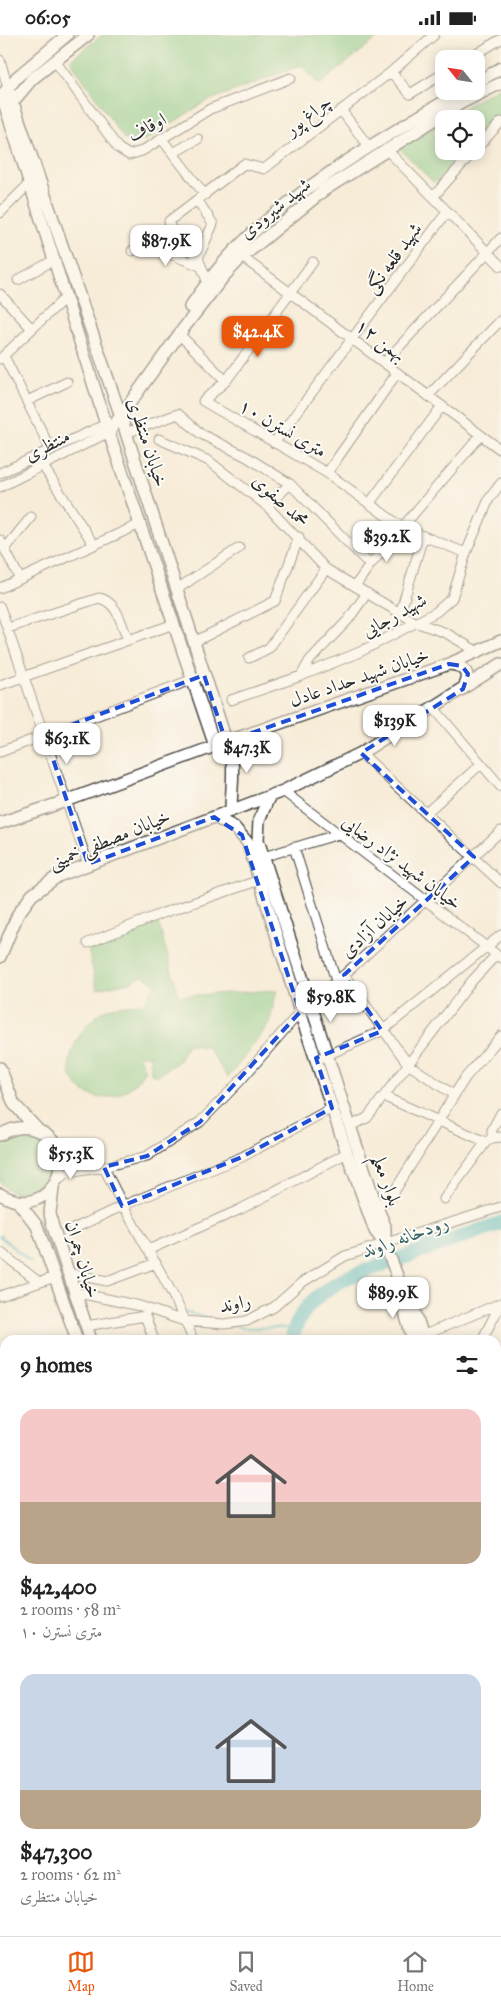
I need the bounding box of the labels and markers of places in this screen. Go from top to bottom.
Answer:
pin: $87.9K [125,225,207,267]
pin: $42.4K [217,315,299,358]
pin: $39.2K [346,521,428,563]
pin: $139K [360,705,430,747]
pin: $63.1K [26,723,108,765]
pin: $47.3K [206,731,288,774]
pin: $59.8K [290,981,372,1023]
pin: $55.3K [30,1137,112,1180]
pin: $89.9K [352,1277,434,1319]

